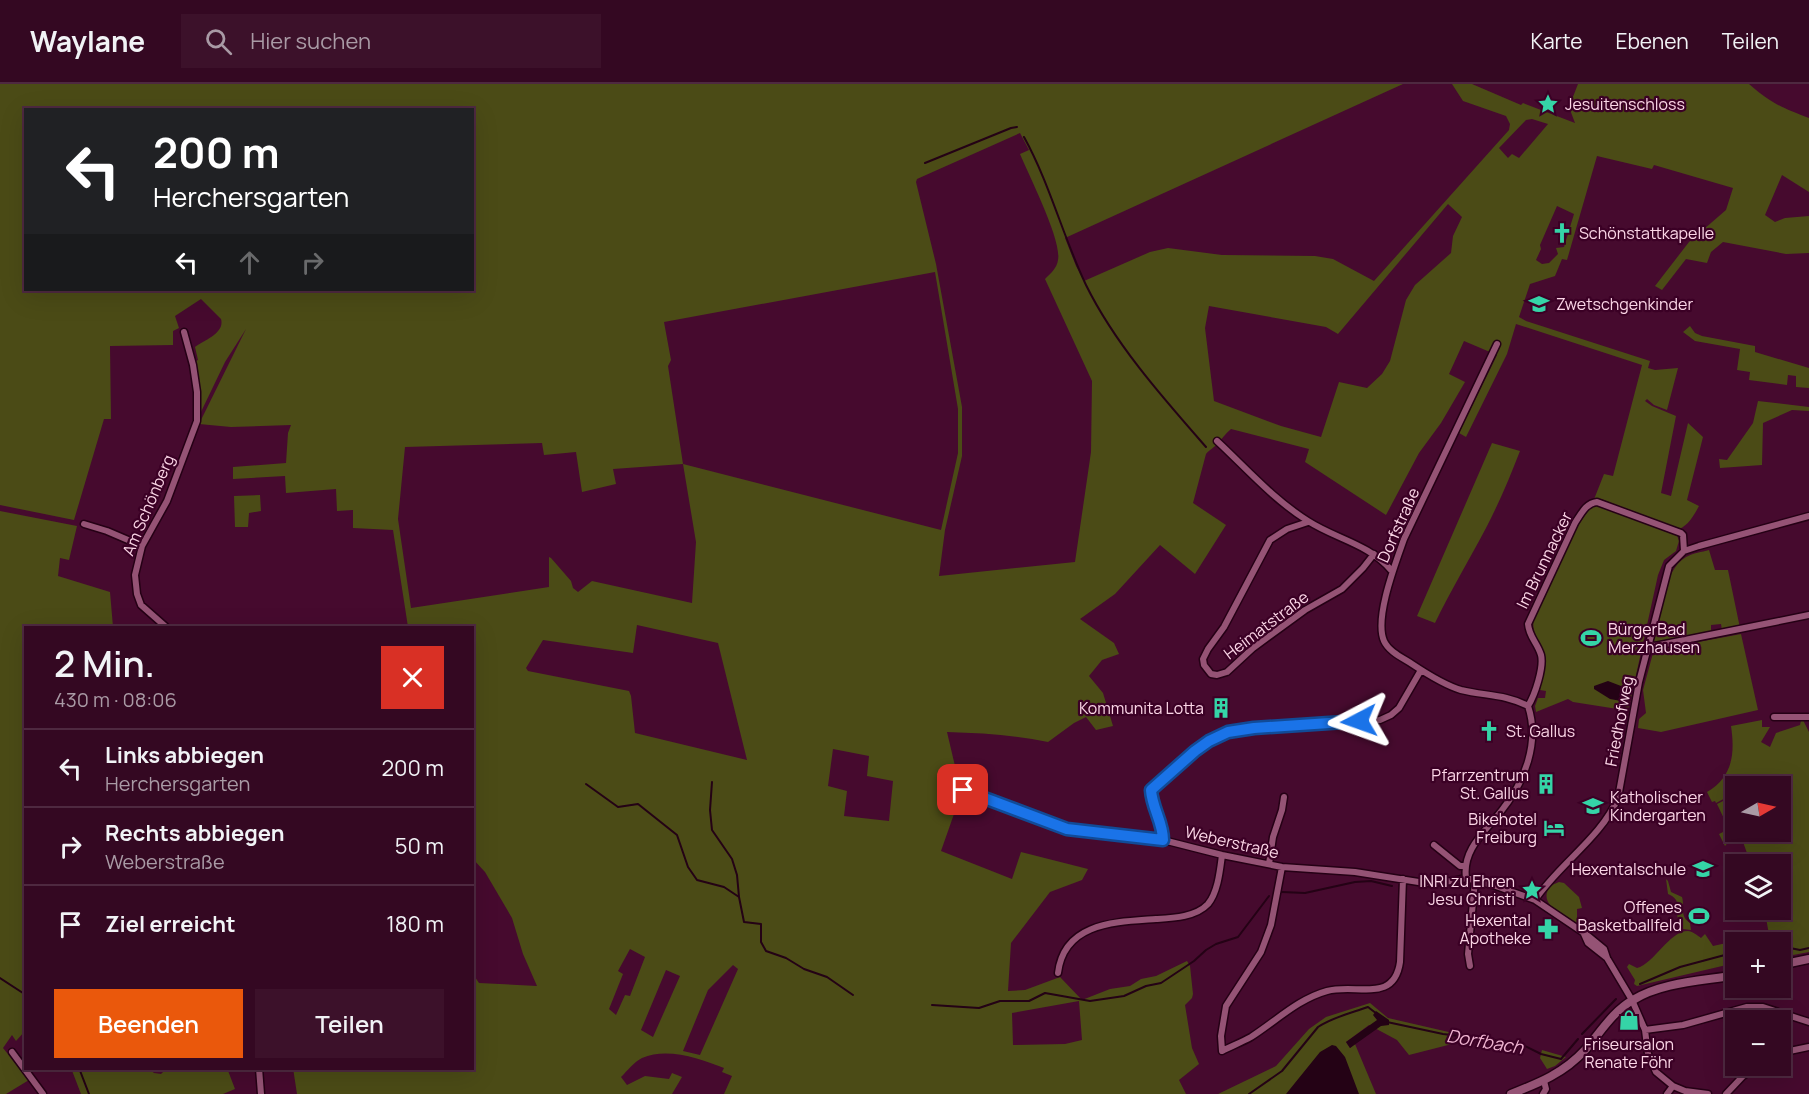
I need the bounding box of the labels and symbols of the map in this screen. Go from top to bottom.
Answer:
place icon: Jesuitenschloss [1536,92,1560,116]
place label: Jesuitenschloss [1565,93,1685,115]
church icon: Schönstattkapelle [1550,221,1574,245]
place label: Schönstattkapelle [1579,222,1714,244]
school or university icon: Zwetschgenkinder [1527,292,1551,316]
place label: Zwetschgenkinder [1556,293,1693,315]
street label: Am Schönberg [117,451,179,559]
street label: Dorfstraße [1372,484,1424,566]
street label: Im Brunnacker [1511,508,1577,612]
street label: Heimatstraße [1219,586,1313,664]
place label: BürgerBad Merzhausen [1608,618,1700,658]
sports icon: BürgerBad Merzhausen [1579,626,1603,650]
street label: Friedhofweg [1599,674,1639,768]
position arrow [1327,689,1391,753]
building icon: Kommunita Lotta [1209,696,1233,720]
place label: Kommunita Lotta [1079,697,1204,719]
church icon: St. Gallus [1477,719,1501,743]
place label: St. Gallus [1506,720,1575,742]
pin [937,764,988,815]
place label: Pfarrzentrum St. Gallus [1431,764,1529,804]
building icon: Pfarrzentrum St. Gallus [1534,772,1558,796]
north arrow [1725,776,1791,842]
place label: Katholischer Kindergarten [1610,786,1706,826]
school or university icon: Katholischer Kindergarten [1581,794,1605,818]
place label: Bikehotel Freiburg [1468,808,1537,848]
hotel icon: Bikehotel Freiburg [1542,816,1566,840]
street label: Weberstraße [1183,821,1281,863]
school or university icon: Hexentalschule [1691,857,1715,881]
place label: Hexentalschule [1571,858,1686,880]
place label: INRI zu Ehren Jesu Christi [1419,870,1515,910]
place icon: INRI zu Ehren Jesu Christi [1520,878,1544,902]
place label: Offenes Basketballfeld [1578,896,1682,936]
sports icon: Offenes Basketballfeld [1687,904,1711,928]
place label: Hexental Apotheke [1460,909,1531,949]
pharmacy icon: Hexental Apotheke [1536,917,1560,941]
shop icon: Friseursalon Renate Föhr [1617,1008,1641,1032]
water label: Dorfbach [1445,1023,1526,1059]
place label: Friseursalon Renate Föhr [1584,1033,1674,1073]

